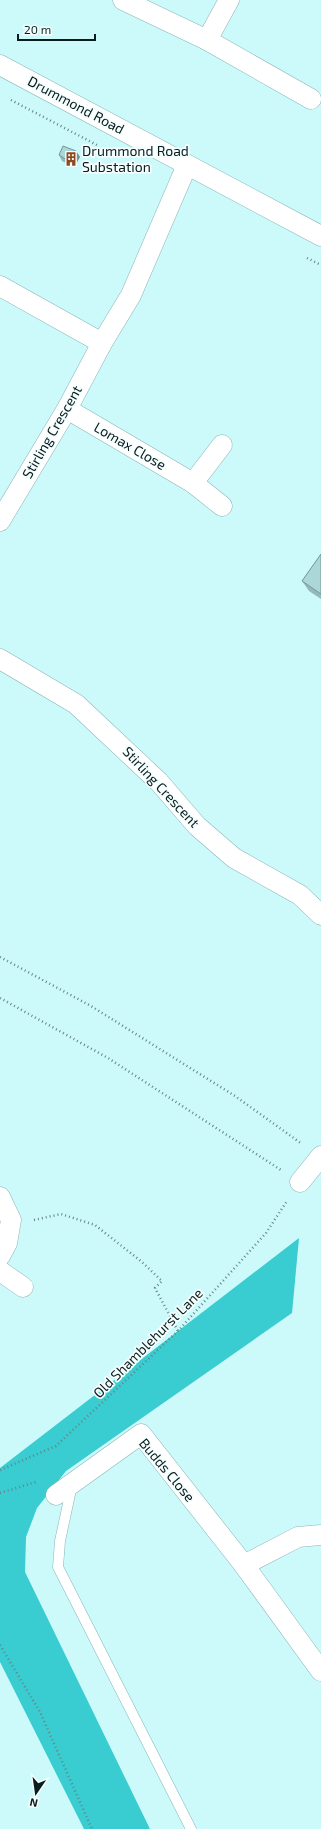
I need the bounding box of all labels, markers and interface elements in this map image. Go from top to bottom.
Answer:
scale bar [18,16,95,42]
text: 20 m [24,22,51,36]
street label: Drummond Road [25,72,127,137]
place label: Drummond Road Substation [82,142,189,175]
building icon: Drummond Road Substation [63,151,79,167]
street label: Stirling Crescent [18,382,85,481]
street label: Lomax Close [91,418,169,473]
street label: Stirling Crescent [119,743,203,831]
street label: Old Shamblehurst Lane [89,1284,206,1401]
street label: Budds Close [136,1434,199,1505]
north arrow [16,1773,56,1813]
text: N [28,1796,39,1810]

